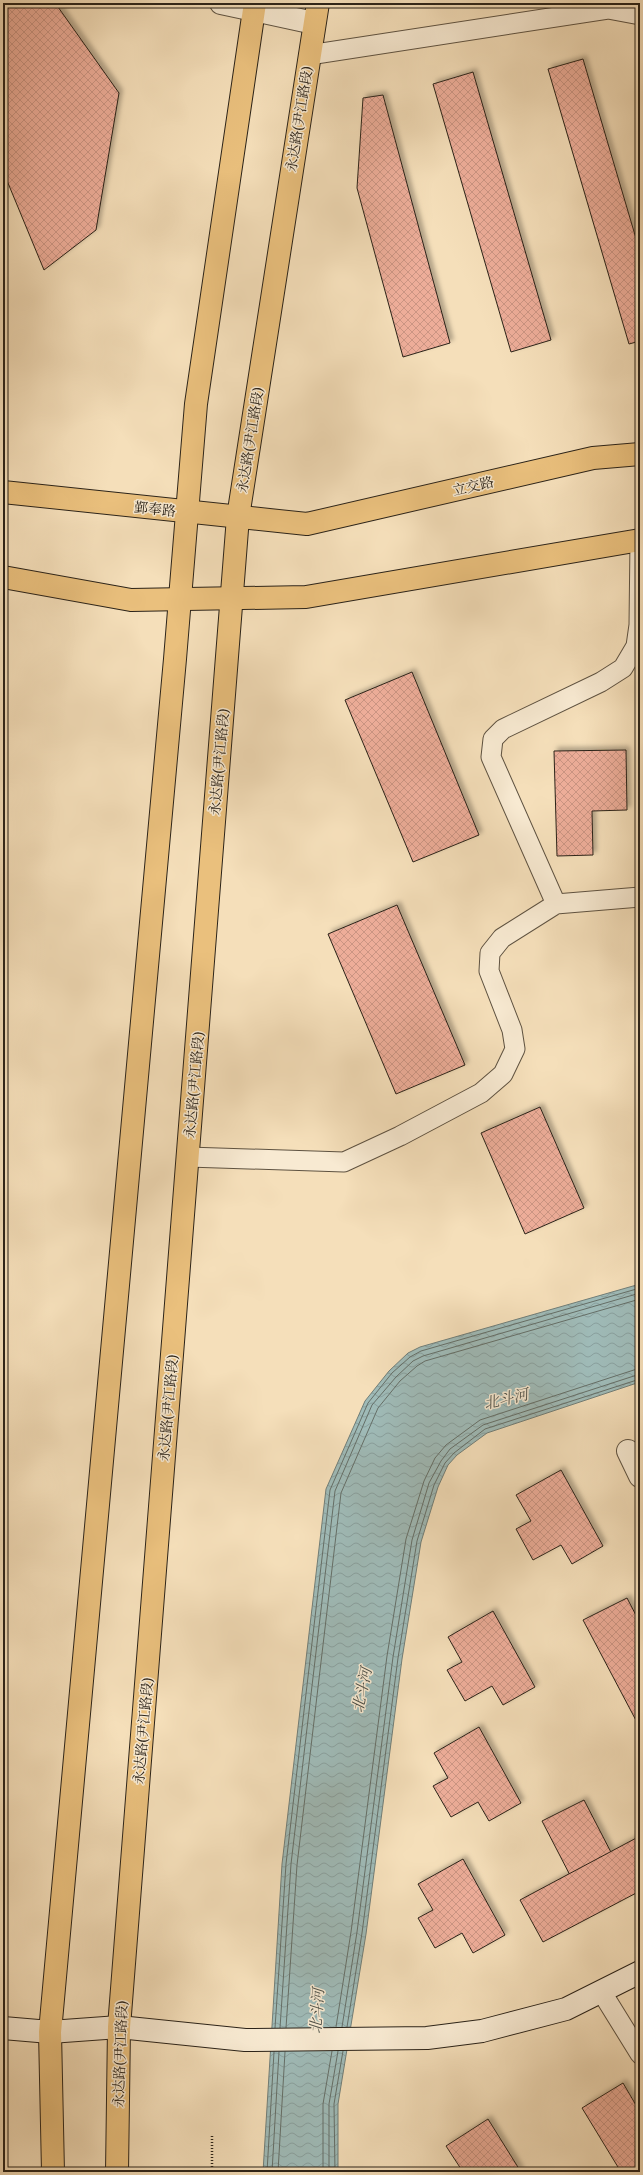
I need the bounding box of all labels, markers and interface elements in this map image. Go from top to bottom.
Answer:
street label: 永达路(尹江路段) [281,65,317,173]
street label: 永达路(尹江路段) [232,386,268,494]
street label: 立交路 [450,472,496,500]
street label: 鄞奉路 [133,497,177,521]
street label: 永达路(尹江路段) [204,708,234,816]
street label: 永达路(尹江路段) [179,1031,209,1139]
street label: 永达路(尹江路段) [153,1354,183,1462]
water label: 北斗河 [482,1383,533,1414]
water label: 北斗河 [347,1663,377,1714]
street label: 永达路(尹江路段) [128,1677,158,1785]
water label: 北斗河 [304,1985,329,2034]
street label: 永达路(尹江路段) [108,2000,132,2108]

